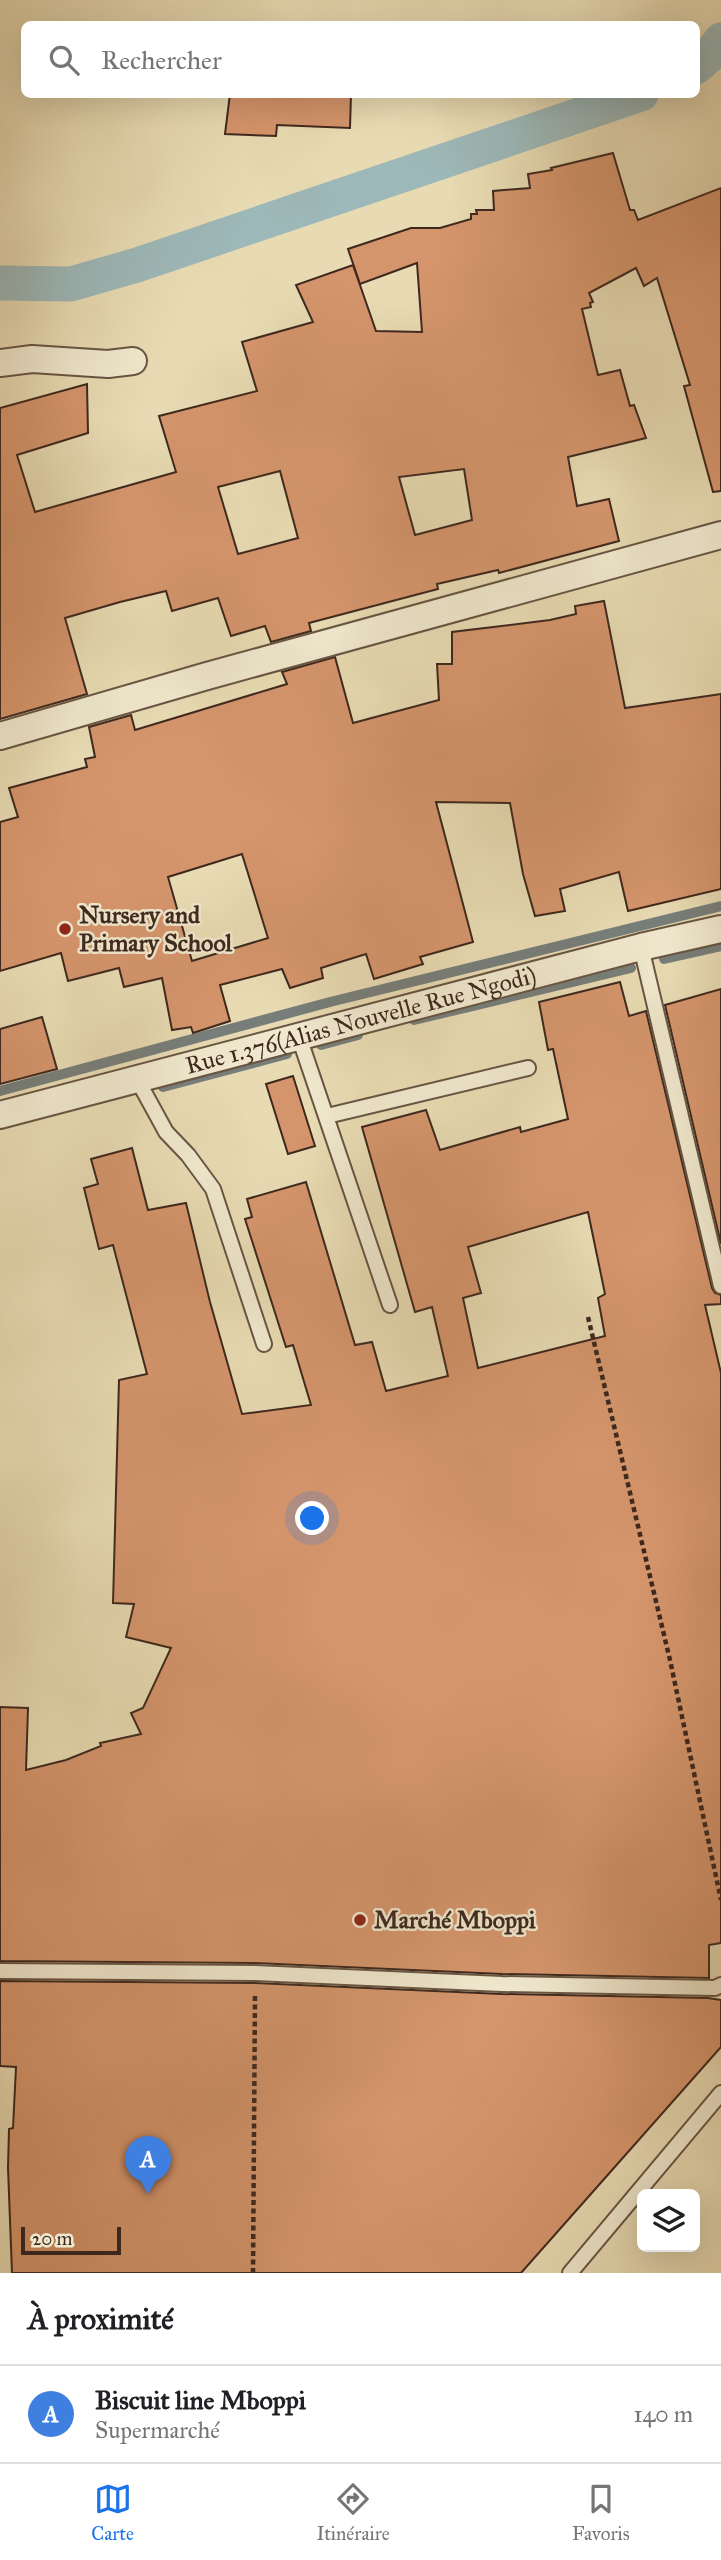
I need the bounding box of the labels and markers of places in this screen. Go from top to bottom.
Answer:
place label: Nursery and Primary School [79,900,233,958]
marker: Nursery and Primary School [57,921,73,937]
place label: Marché Mboppi [374,1905,536,1935]
marker: Marché Mboppi [352,1912,368,1928]
pin: A [125,2136,171,2194]

